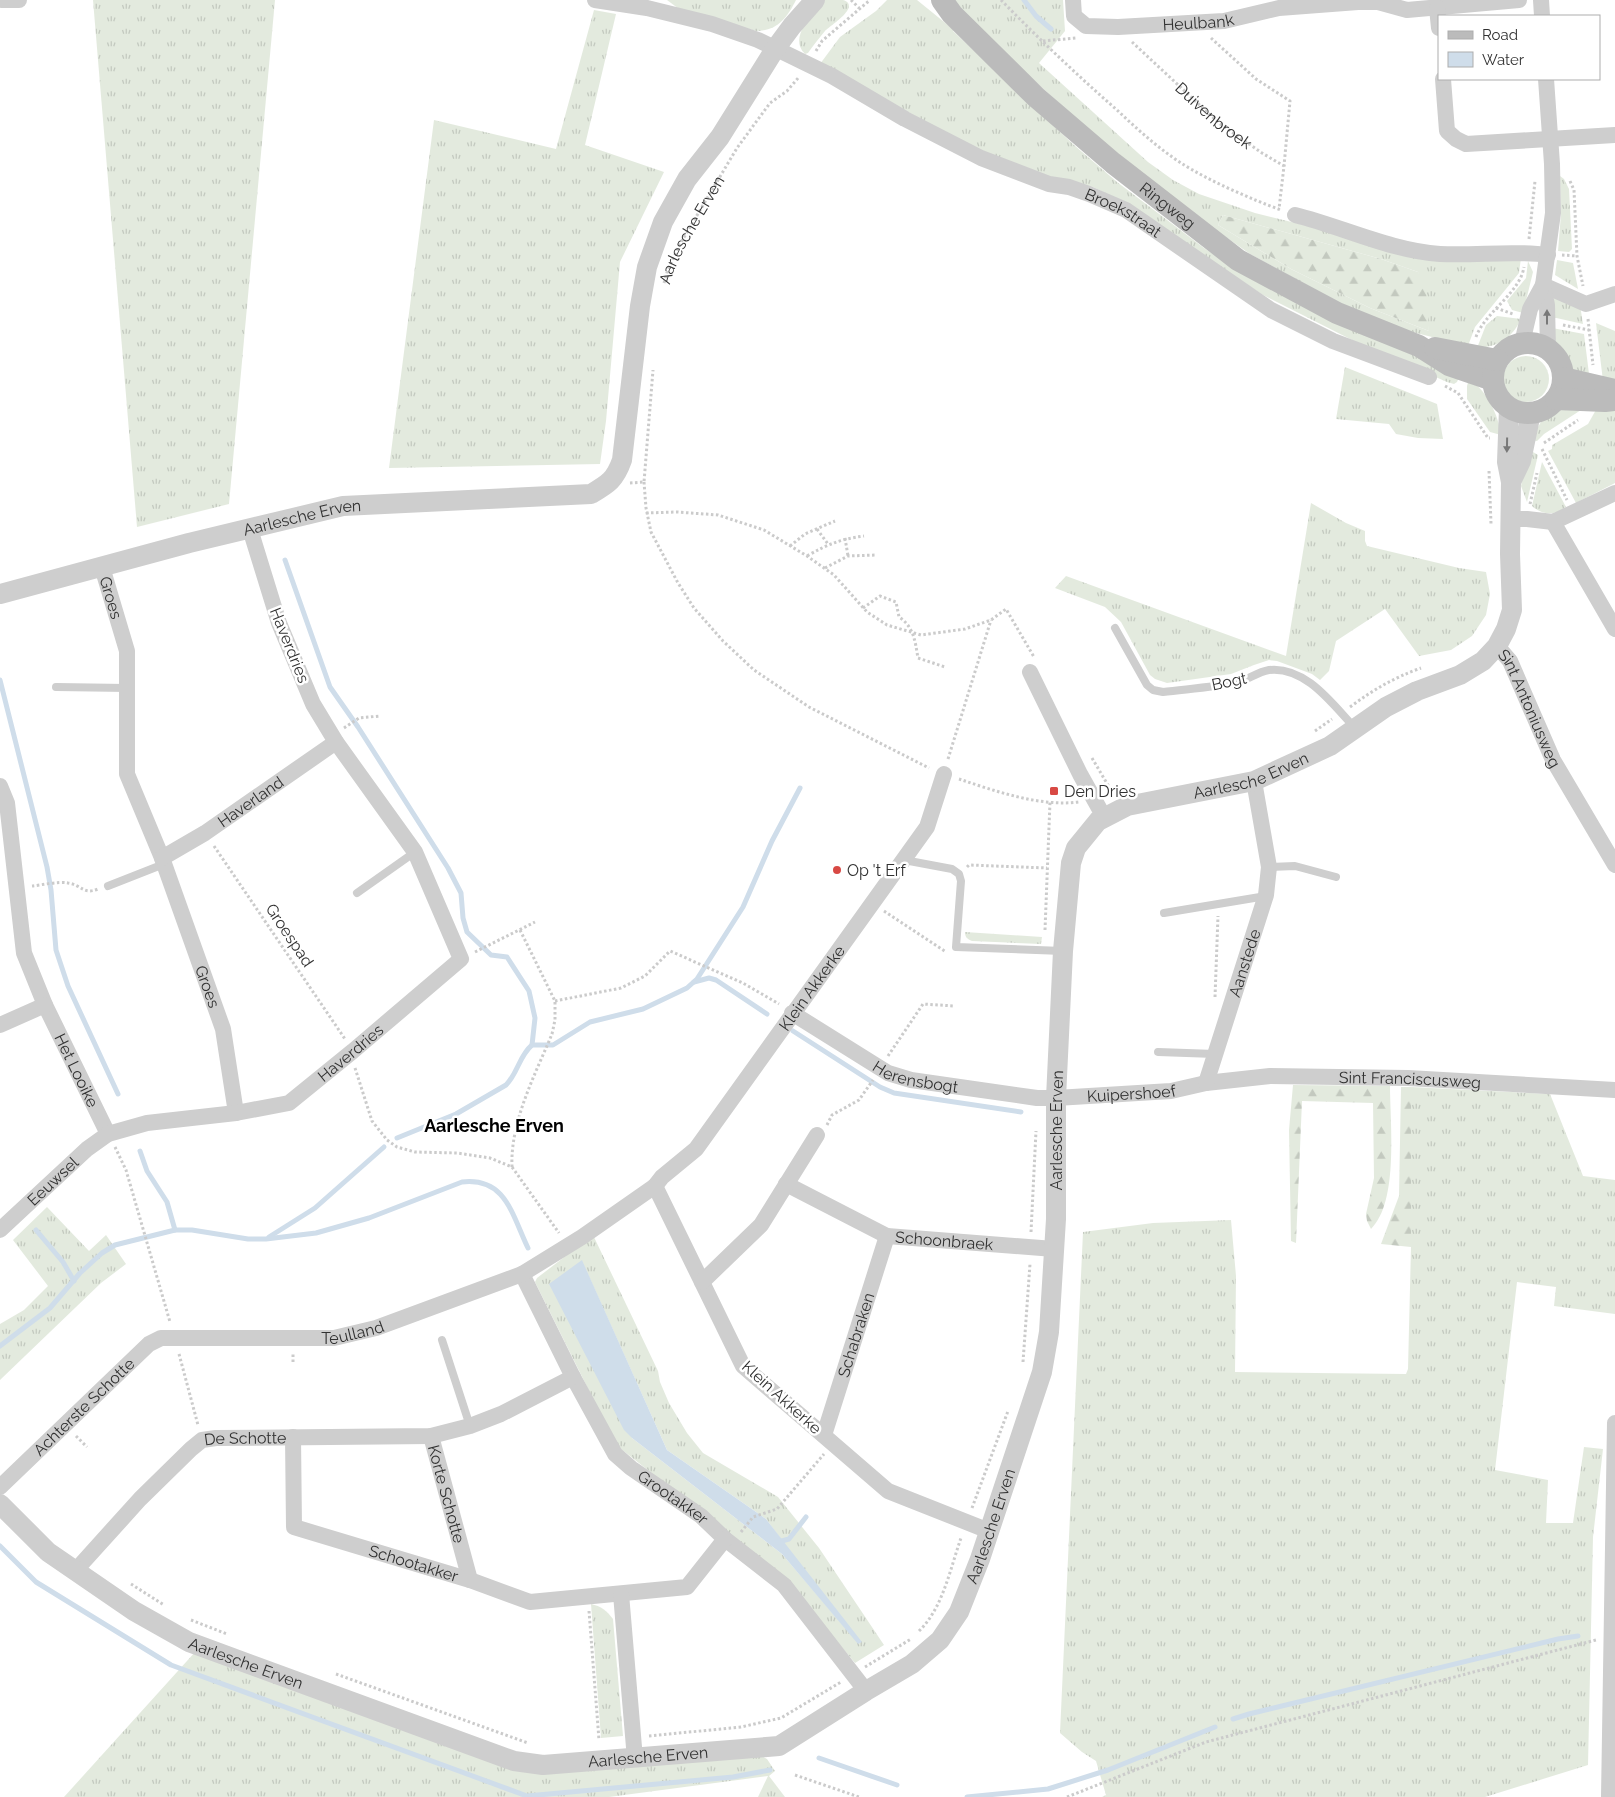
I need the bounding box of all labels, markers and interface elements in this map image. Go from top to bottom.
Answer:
street label: Heulbank [1162,10,1236,34]
legend [1438,15,1600,80]
text: Road [1482,26,1518,44]
text: Water [1482,51,1525,69]
street label: Duivenbroek [1171,78,1256,153]
street label: Aarlesche Erven [655,172,728,286]
street label: Ringweg [1136,178,1199,233]
street label: Broekstraat [1082,184,1166,242]
one-way arrow [1543,309,1551,325]
one-way arrow [1503,438,1511,454]
street label: Aarlesche Erven [241,496,362,540]
street label: Groes [95,574,126,622]
street label: Haverdries [266,605,313,686]
street label: Sint Antoniusweg [1494,645,1564,771]
street label: Bogt [1210,668,1249,694]
street label: Aarlesche Erven [1192,748,1312,803]
street label: Haverland [214,772,287,831]
place label: Den Dries [1064,782,1136,801]
marker: Den Dries [1048,785,1060,797]
place label: Op 't Erf [847,861,906,880]
marker: Op 't Erf [831,864,843,876]
street label: Groespad [262,900,318,970]
street label: Aanstede [1225,927,1265,1000]
street label: Klein Akkerke [775,942,849,1035]
street label: Groes [191,963,224,1011]
street label: Haverdries [314,1020,388,1086]
street label: Het Looike [50,1030,102,1110]
street label: Herensbogt [869,1057,960,1097]
street label: Sint Franciscusweg [1339,1068,1482,1092]
street label: Aarlesche Erven [1047,1070,1067,1191]
street label: Kuipershoef [1086,1081,1179,1106]
district label: Aarlesche Erven [424,1115,564,1136]
street label: Eeuwsel [24,1153,83,1210]
street label: Schoonbraek [894,1228,994,1254]
street label: Schabraken [834,1290,878,1380]
street label: Teulland [321,1317,387,1348]
street label: Achterste Schotte [30,1354,138,1460]
street label: Klein Akkerke [738,1357,825,1438]
street label: De Schotte [203,1428,286,1450]
street label: Korte Schotte [424,1443,469,1545]
street label: Grootakker [634,1466,713,1528]
street label: Aarlesche Erven [962,1466,1019,1587]
street label: Schootakker [367,1541,461,1586]
street label: Aarlesche Erven [186,1634,306,1693]
street label: Aarlesche Erven [587,1743,709,1771]

